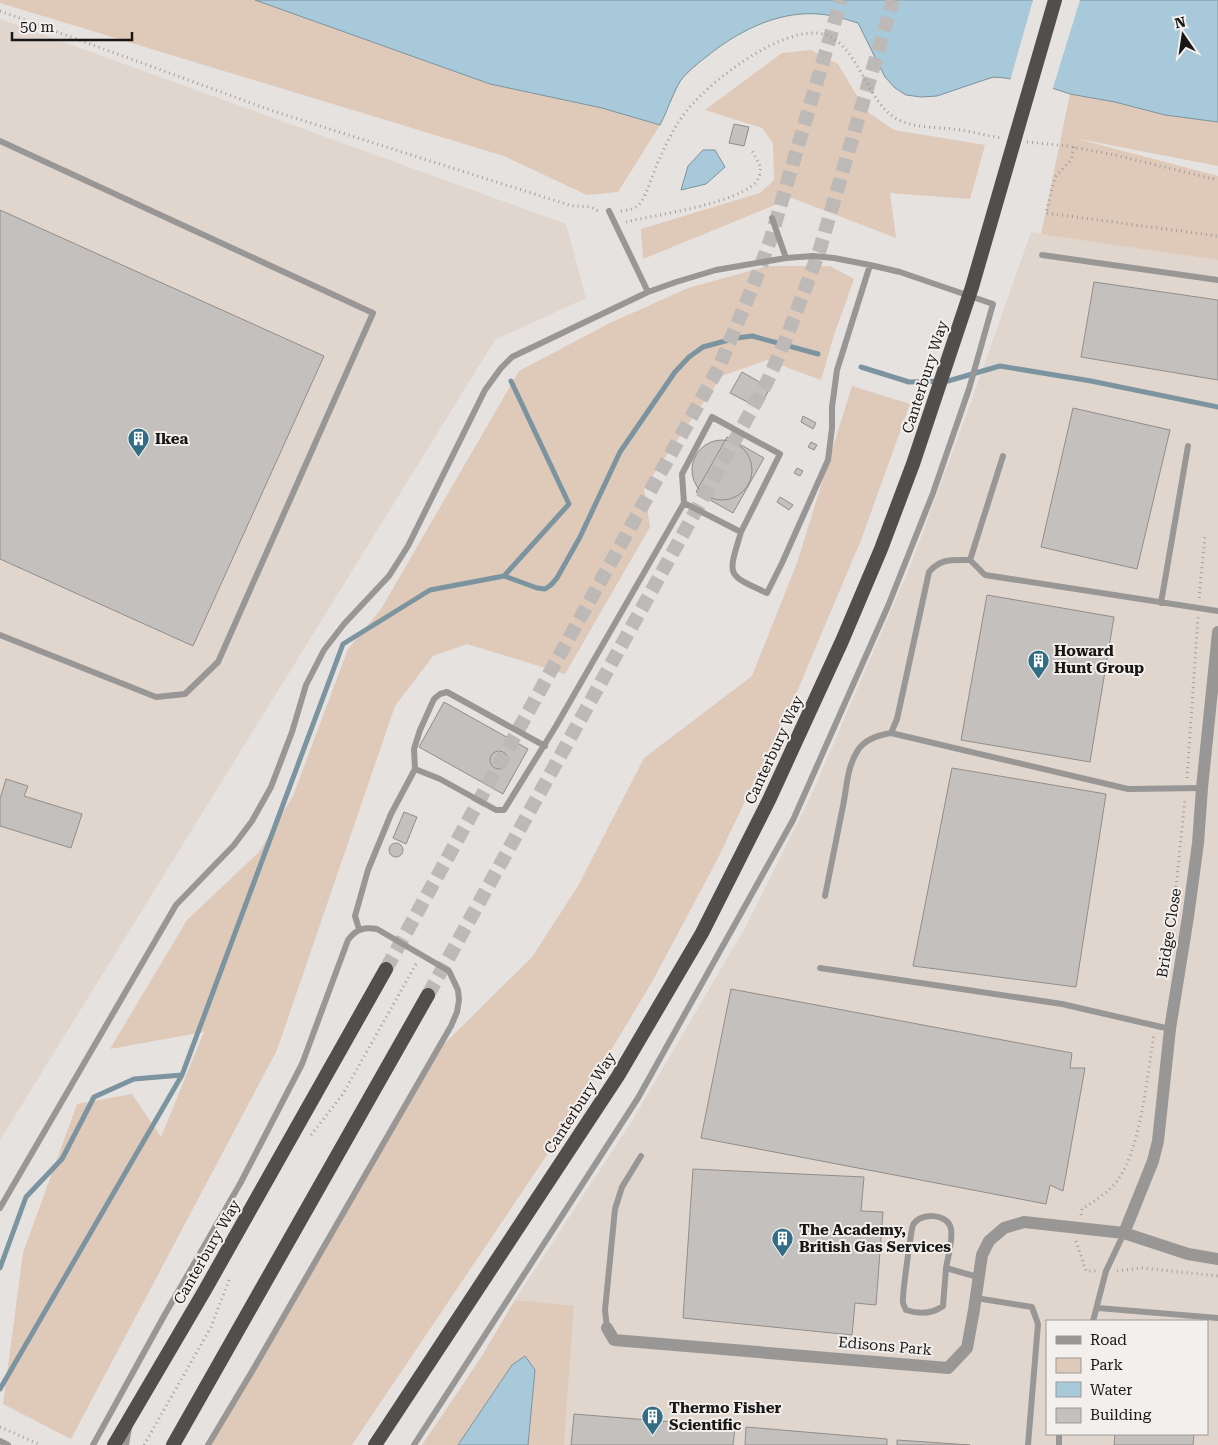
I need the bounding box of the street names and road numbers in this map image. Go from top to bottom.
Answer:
street label: Canterbury Way [898,318,952,436]
street label: Canterbury Way [741,693,807,807]
street label: Bridge Close [1153,887,1185,979]
street label: Canterbury Way [540,1049,620,1157]
street label: Canterbury Way [170,1196,244,1308]
street label: Edisons Park [837,1333,933,1359]

